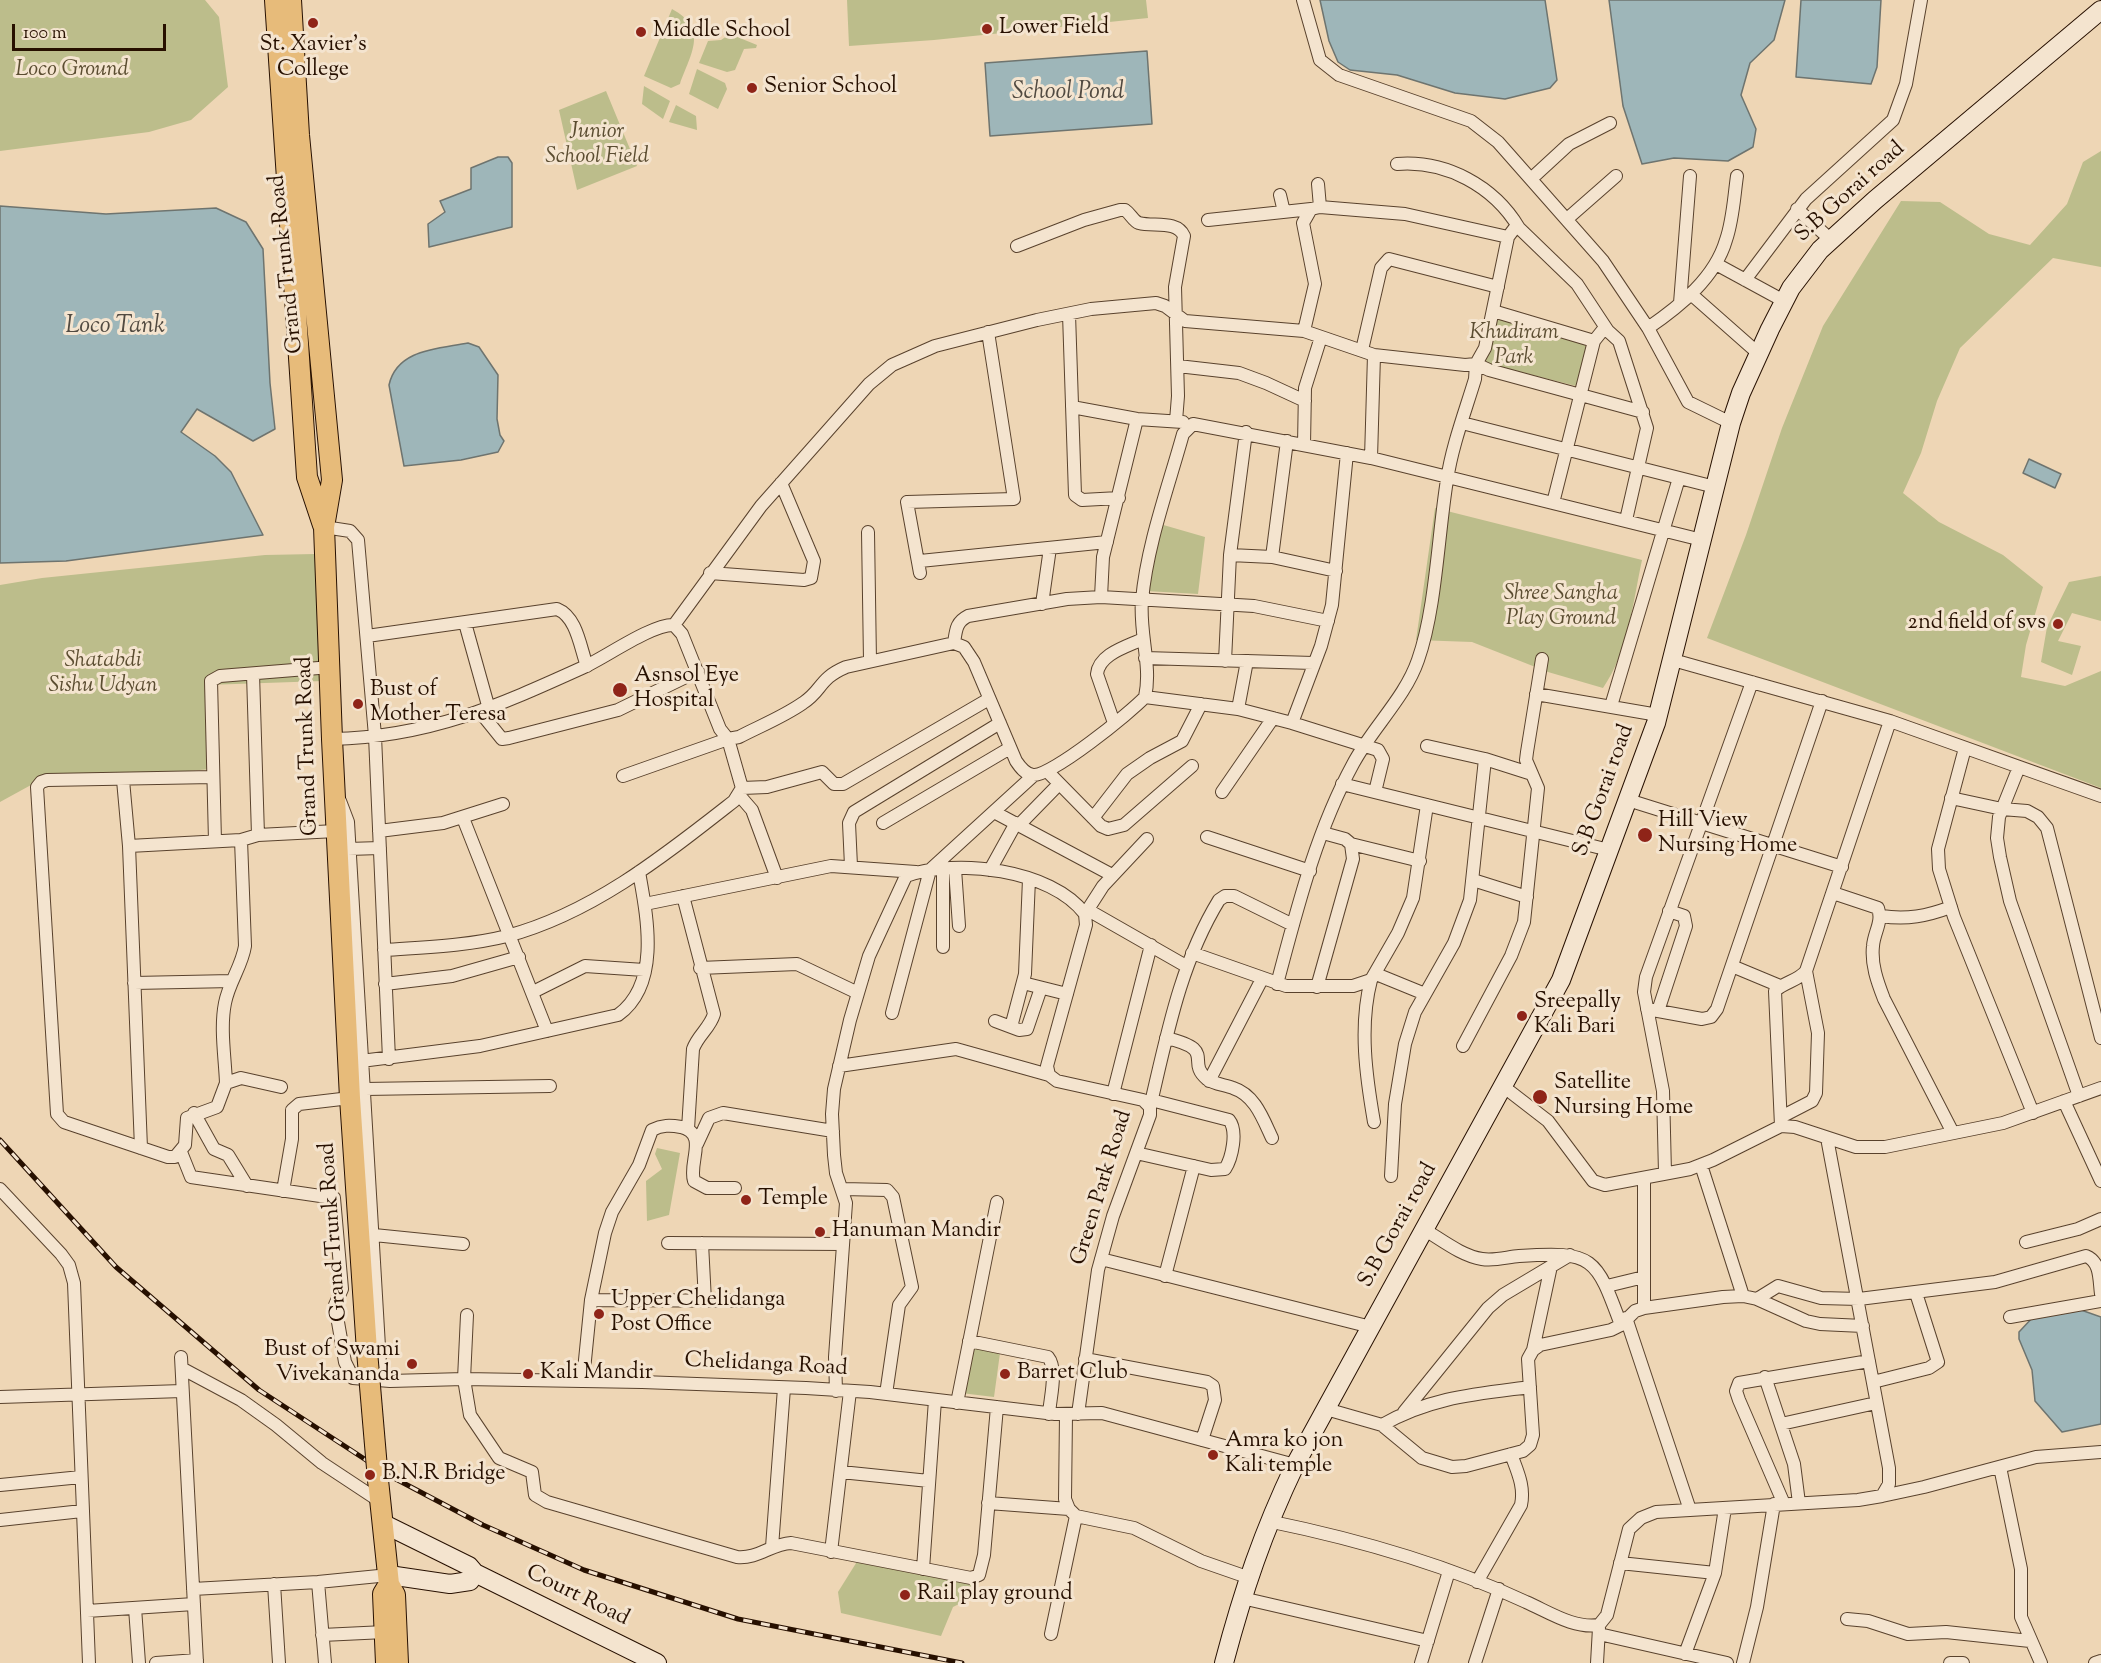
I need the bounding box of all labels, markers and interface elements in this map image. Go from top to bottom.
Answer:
scale bar [15,12,170,50]
marker: St. Xavier's College [306,16,320,30]
place label: Lower Field [999,16,1109,42]
place label: Middle School [653,19,791,45]
text: 100 m [23,21,67,47]
marker: Lower Field [980,22,994,36]
marker: Middle School [634,25,648,39]
place label: St. Xavier's College [259,33,367,84]
park label: Loco Ground [15,58,129,84]
place label: Senior School [764,75,897,101]
water label: School Pond [1012,80,1124,108]
marker: Senior School [745,81,759,95]
park label: Junior School Field [545,120,649,172]
street label: S.B Gorai road [1791,137,1911,249]
street label: Grand Trunk Road [265,173,311,355]
water label: Loco Tank [65,314,165,342]
park label: Khudiram Park [1469,321,1559,372]
park label: Shree Sangha Play Ground [1504,582,1618,634]
place label: 2nd field of svs [1908,611,2046,637]
marker: 2nd field of svs [2051,617,2065,631]
park label: Shatabdi Sishu Udyan [49,649,157,700]
street label: Grand Trunk Road [293,656,325,836]
place label: Asnsol Eye Hospital [634,664,739,716]
place label: Bust of Mother Teresa [370,678,506,730]
marker: Asnsol Eye Hospital [611,681,629,699]
marker: Bust of Mother Teresa [351,697,365,711]
street label: S.B Gorai road [1569,721,1641,861]
place label: Hill View Nursing Home [1658,809,1797,860]
marker: Hill View Nursing Home [1636,826,1654,844]
place label: Sreepally Kali Bari [1534,990,1621,1042]
marker: Sreepally Kali Bari [1515,1009,1529,1023]
place label: Satellite Nursing Home [1554,1071,1693,1122]
marker: Satellite Nursing Home [1531,1088,1549,1106]
street label: Green Park Road [1067,1107,1139,1269]
street label: Grand Trunk Road [316,1141,354,1323]
street label: S.B Gorai road [1354,1159,1444,1293]
place label: Temple [758,1187,828,1213]
marker: Temple [739,1193,753,1207]
place label: Hanuman Mandir [832,1219,1001,1245]
marker: Hanuman Mandir [813,1225,827,1239]
place label: Upper Chelidanga Post Office [611,1288,785,1340]
marker: Upper Chelidanga Post Office [592,1307,606,1321]
place label: Bust of Swami Vivekananda [264,1338,400,1390]
street label: Chelidanga Road [684,1349,848,1383]
marker: Bust of Swami Vivekananda [405,1357,419,1371]
place label: Kali Mandir [540,1361,653,1387]
place label: Barret Club [1017,1361,1128,1387]
marker: Kali Mandir [521,1367,535,1381]
marker: Barret Club [998,1367,1012,1381]
place label: Amra ko jon Kali temple [1225,1429,1343,1480]
marker: Amra ko jon Kali temple [1206,1448,1220,1462]
place label: B.N.R Bridge [382,1462,505,1488]
marker: B.N.R Bridge [363,1468,377,1482]
street label: Court Road [521,1561,633,1633]
place label: Rail play ground [917,1582,1073,1608]
marker: Rail play ground [898,1588,912,1602]

